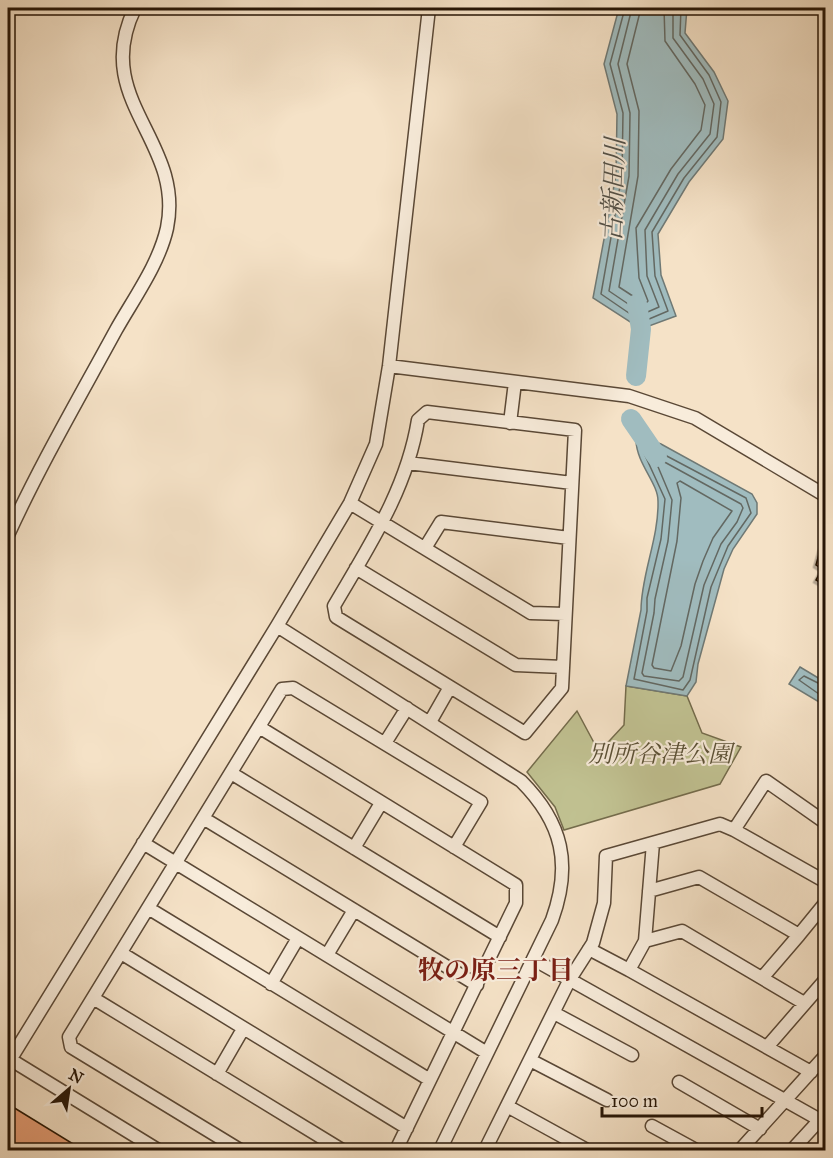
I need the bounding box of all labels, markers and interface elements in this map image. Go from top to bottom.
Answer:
water label: 古新田川 [595,134,631,243]
park label: 別所谷津公園 [588,739,736,769]
district label: 牧の原三丁目 [418,954,574,986]
north arrow [39,1059,99,1119]
text: N [65,1065,87,1088]
scale bar [602,1080,762,1118]
text: 100 m [611,1090,658,1112]

